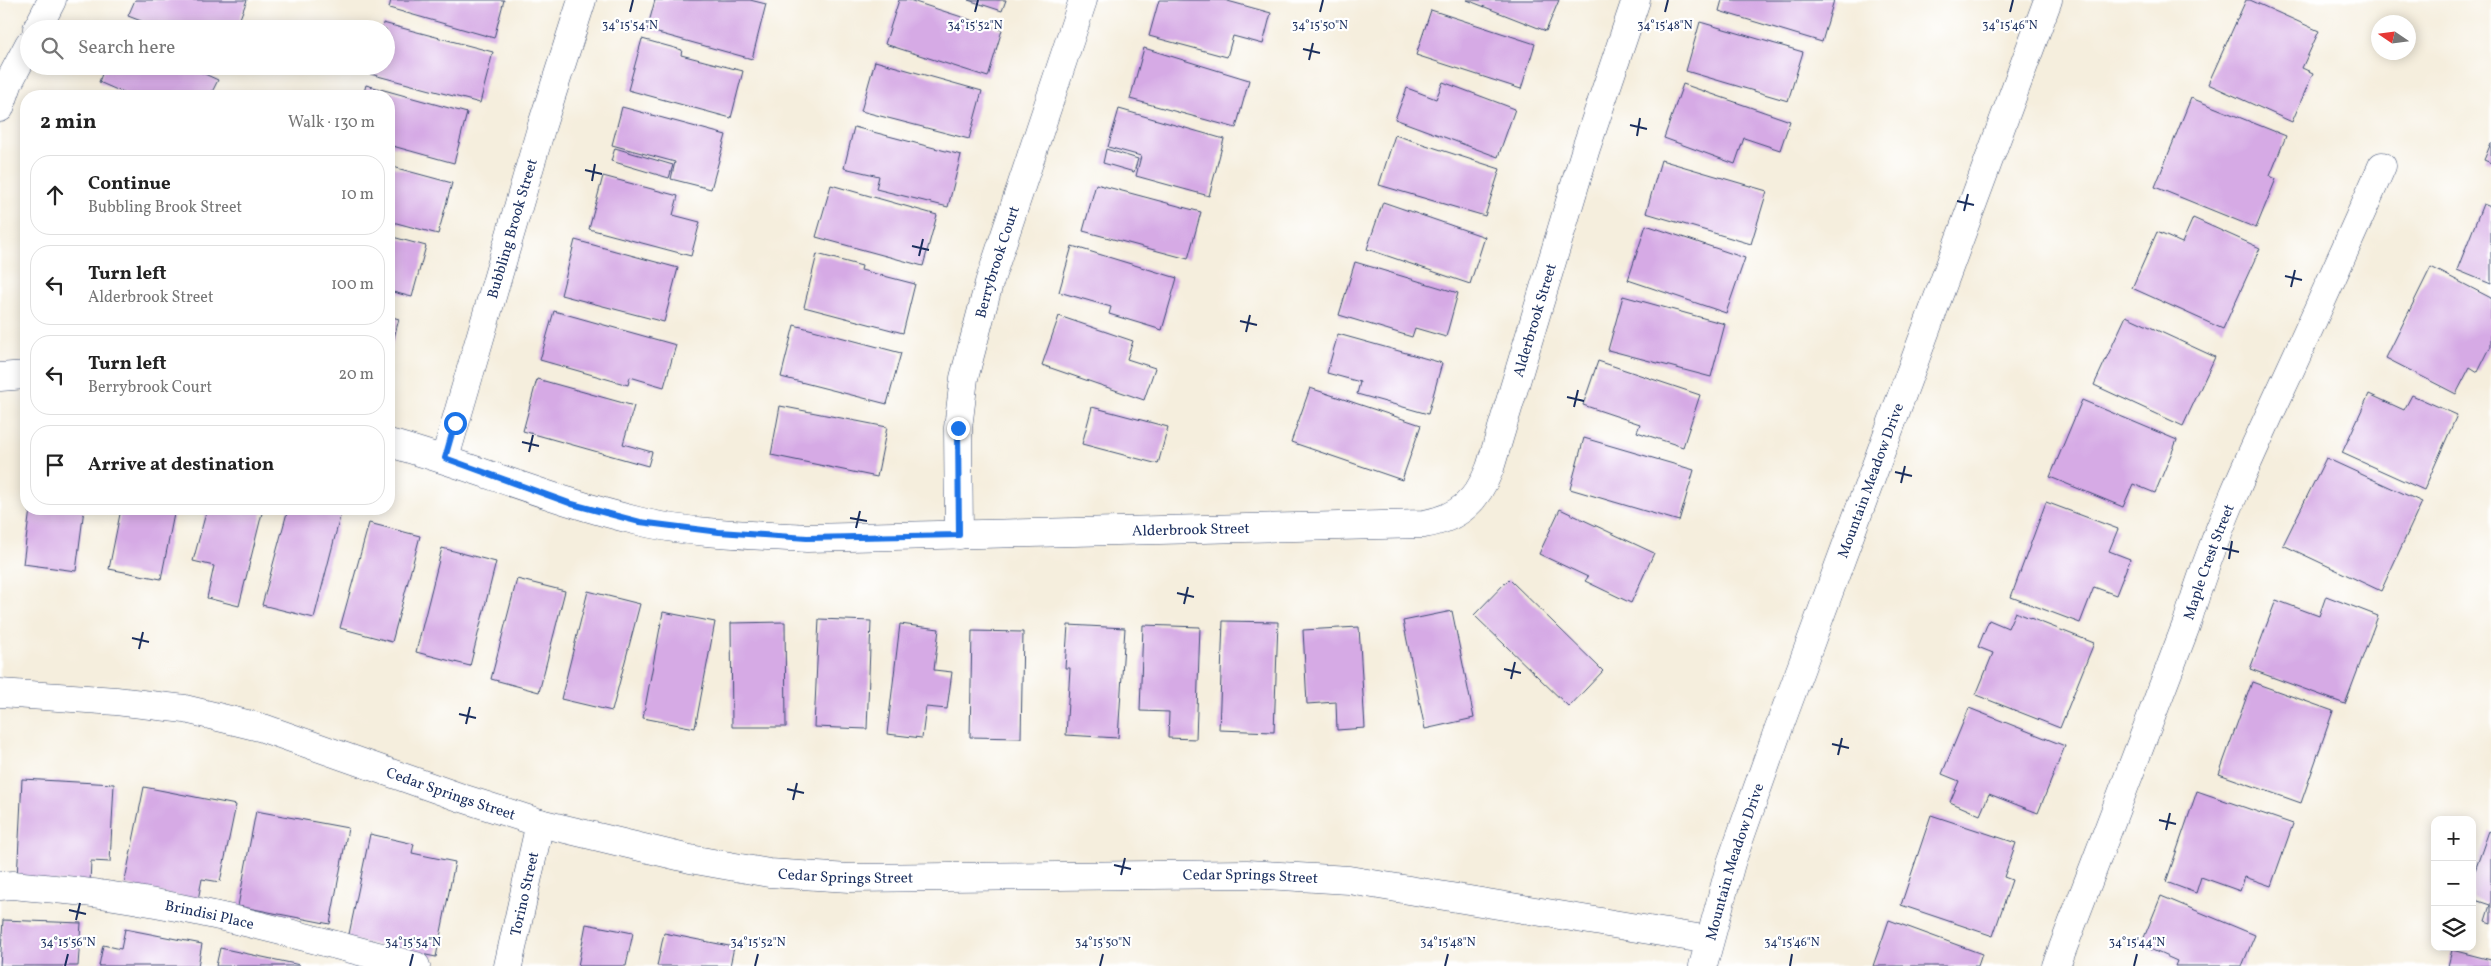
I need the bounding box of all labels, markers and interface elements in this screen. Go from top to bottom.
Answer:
north arrow [2371,15,2416,60]
text: 34°15'54"N [602,18,658,34]
text: 34°15'52"N [947,18,1003,34]
text: 34°15'50"N [1292,18,1348,34]
text: 34°15'48"N [1637,18,1693,34]
text: 34°15'46"N [1982,18,2038,34]
search box [20,20,395,75]
icon: search [38,34,66,62]
text: Search here [78,35,175,61]
text: 2 min [40,108,97,137]
text: Walk · 130 m [288,112,375,134]
street label: Bubbling Brook Street [483,157,544,301]
text: Continue [88,171,171,197]
icon: ahead [41,181,69,209]
text: 10 m [341,184,374,206]
text: Bubbling Brook Street [88,197,242,219]
street label: Berrybrook Court [971,204,1026,321]
text: Turn left [88,261,167,287]
street label: Alderbrook Street [1509,261,1563,380]
icon: left [41,271,69,299]
text: 100 m [331,274,374,296]
text: Alderbrook Street [88,287,214,309]
text: Turn left [88,351,167,377]
icon: left [41,361,69,389]
text: 20 m [339,364,374,386]
text: Berrybrook Court [88,377,212,399]
street label: Mountain Meadow Drive [1833,400,1910,561]
route start [444,412,467,435]
route end [947,417,970,440]
icon: arrive [41,451,69,479]
text: Arrive at destination [88,452,274,478]
street label: Maple Crest Street [2179,501,2241,623]
street label: Alderbrook Street [1132,519,1250,543]
street label: Cedar Springs Street [383,763,518,826]
street label: Mountain Meadow Drive [1701,781,1770,943]
map controls [2431,816,2476,951]
button: + [2431,816,2476,861]
street label: Torino Street [506,850,545,938]
button: − [2431,861,2476,906]
street label: Cedar Springs Street [777,865,913,890]
street label: Cedar Springs Street [1183,865,1319,890]
street label: Brindisi Place [163,896,256,936]
button: layers [2431,906,2476,951]
text: 34°15'56"N [40,935,96,951]
text: 34°15'54"N [385,935,441,951]
text: 34°15'52"N [730,935,786,951]
text: 34°15'50"N [1075,935,1131,951]
text: 34°15'48"N [1420,935,1476,951]
text: 34°15'46"N [1764,935,1820,951]
text: 34°15'44"N [2109,935,2165,951]

